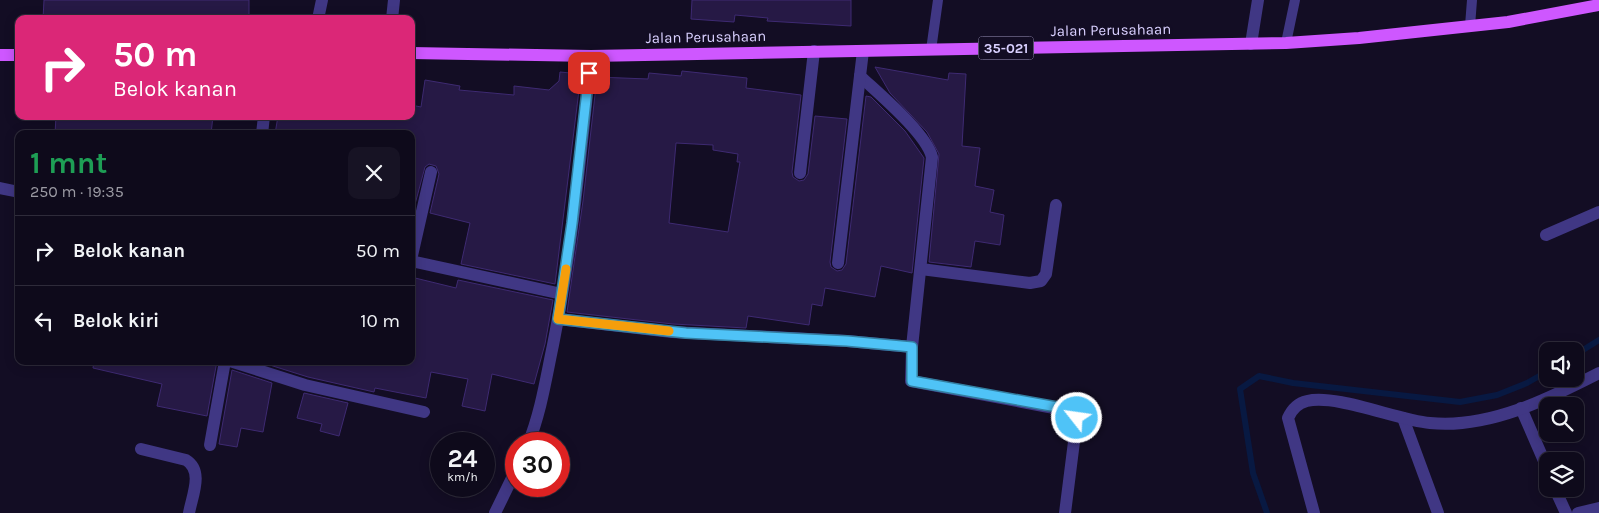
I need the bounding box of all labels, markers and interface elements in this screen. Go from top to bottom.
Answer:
street label: Jalan Perusahaan [1051,20,1171,40]
street label: Jalan Perusahaan [646,27,766,47]
text: 50 m [113,34,198,75]
icon: right [30,35,95,100]
road number: 35-021 [978,36,1034,59]
pin [568,52,610,94]
icon: arrive [575,59,603,87]
text: Belok kanan [113,76,237,102]
text: 1 mnt [30,145,107,181]
button: close [348,147,400,199]
text: 250 m · 19:35 [30,182,124,201]
icon: right [30,237,58,265]
text: Belok kanan [73,240,185,262]
text: 50 m [356,240,400,262]
icon: left [30,307,58,335]
text: Belok kiri [73,310,159,332]
text: 10 m [360,310,400,332]
map controls [1539,342,1584,497]
button: sound [1539,342,1584,387]
position arrow [1050,391,1102,443]
button: search [1539,397,1584,442]
speed limit sign: 30 [505,432,570,497]
text: 24 [447,444,478,473]
button: layers [1539,452,1584,497]
text: km/h [447,470,478,484]

